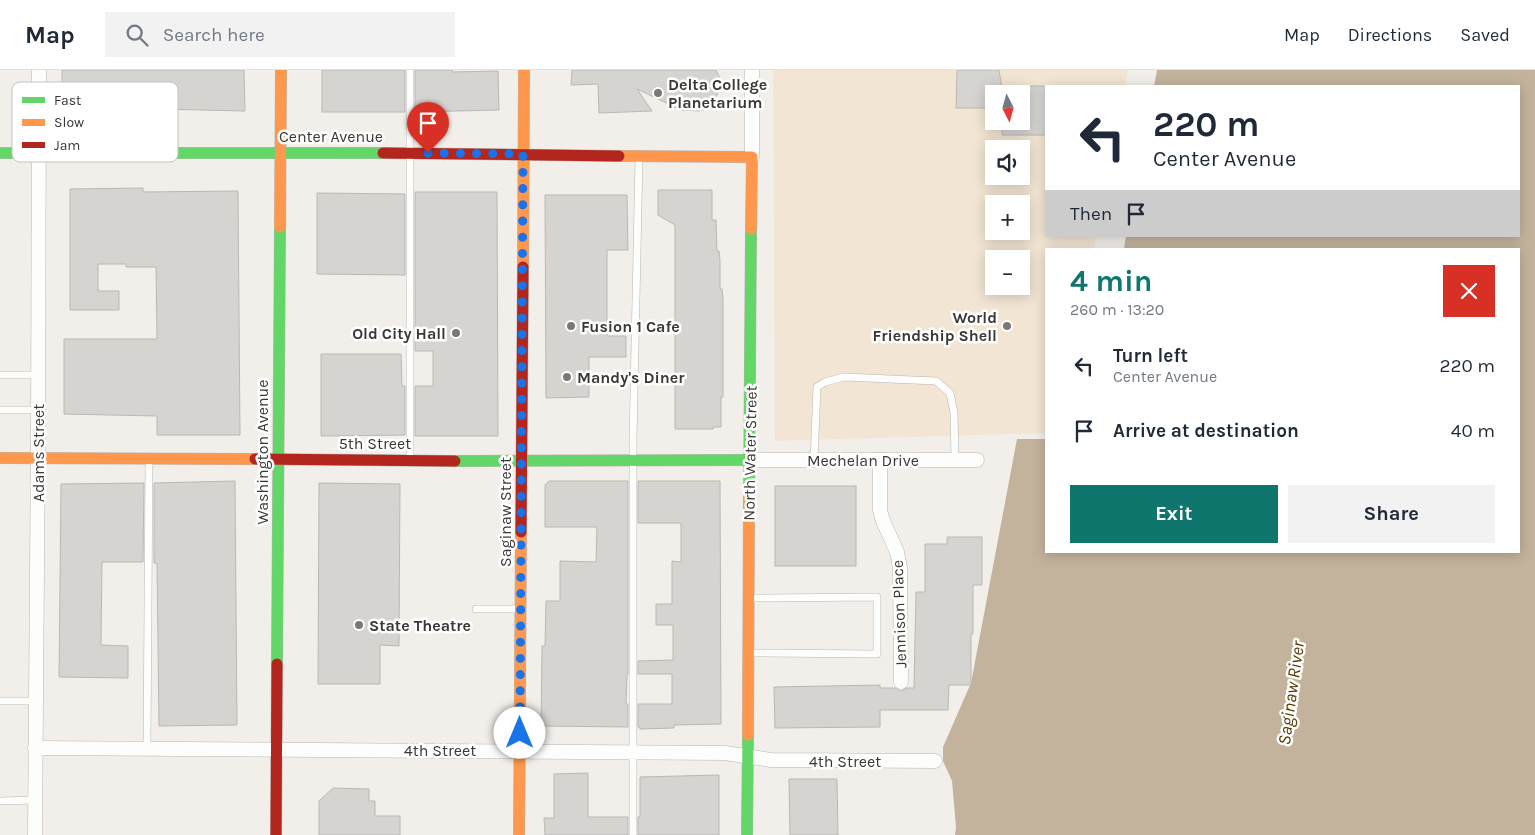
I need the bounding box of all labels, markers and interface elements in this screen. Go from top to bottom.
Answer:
search box [105,12,455,57]
text: Map [25,21,75,49]
icon: search [123,21,151,49]
text: Search here [163,24,265,46]
text: Map [1284,24,1320,46]
text: Directions [1348,24,1432,46]
text: Saved [1460,24,1510,46]
place label: Delta College Planetarium [668,75,767,112]
legend [12,82,178,162]
north arrow [985,85,1030,130]
map controls [985,85,1030,295]
marker: Delta College Planetarium [652,87,664,99]
text: Fast [54,92,81,109]
pin [407,102,449,153]
text: 220 m [1153,104,1260,145]
icon: left [1070,105,1135,170]
icon: arrive [414,109,442,137]
text: Slow [54,114,84,131]
street label: Center Avenue [279,127,383,146]
text: Jam [54,137,80,154]
button: sound [985,140,1030,185]
text: Center Avenue [1153,146,1296,172]
button: + [985,195,1030,240]
icon: arrive [1122,200,1150,228]
text: Then [1070,203,1112,225]
button: − [985,250,1030,295]
text: 4 min [1070,263,1152,299]
button: close [1443,265,1495,317]
text: 260 m · 13:20 [1070,300,1164,319]
place label: World Friendship Shell [873,308,997,345]
place label: Fusion 1 Cafe [581,317,680,336]
marker: Fusion 1 Cafe [565,320,577,332]
marker: World Friendship Shell [1001,320,1013,332]
place label: Old City Hall [352,324,446,343]
marker: Old City Hall [450,327,462,339]
text: Turn left [1113,345,1188,367]
icon: left [1070,352,1098,380]
text: 220 m [1439,355,1495,377]
text: Center Avenue [1113,367,1217,386]
place label: Mandy's Diner [577,368,685,387]
marker: Mandy's Diner [561,371,573,383]
street label: Washington Avenue [253,380,272,525]
street label: North Water Street [739,385,761,521]
street label: Adams Street [29,404,48,502]
icon: arrive [1070,417,1098,445]
text: Arrive at destination [1113,420,1299,442]
text: 40 m [1451,420,1495,442]
street label: 5th Street [339,434,411,453]
street label: Mechelan Drive [807,451,919,470]
street label: Saginaw Street [496,457,515,567]
button: Exit [1070,485,1278,543]
button: Share [1288,485,1495,543]
street label: Jennison Place [888,560,910,668]
place label: State Theatre [369,616,471,635]
marker: State Theatre [353,619,365,631]
water label: Saginaw River [1273,639,1309,746]
position arrow [493,706,545,758]
street label: 4th Street [404,741,476,760]
street label: 4th Street [809,752,881,771]

